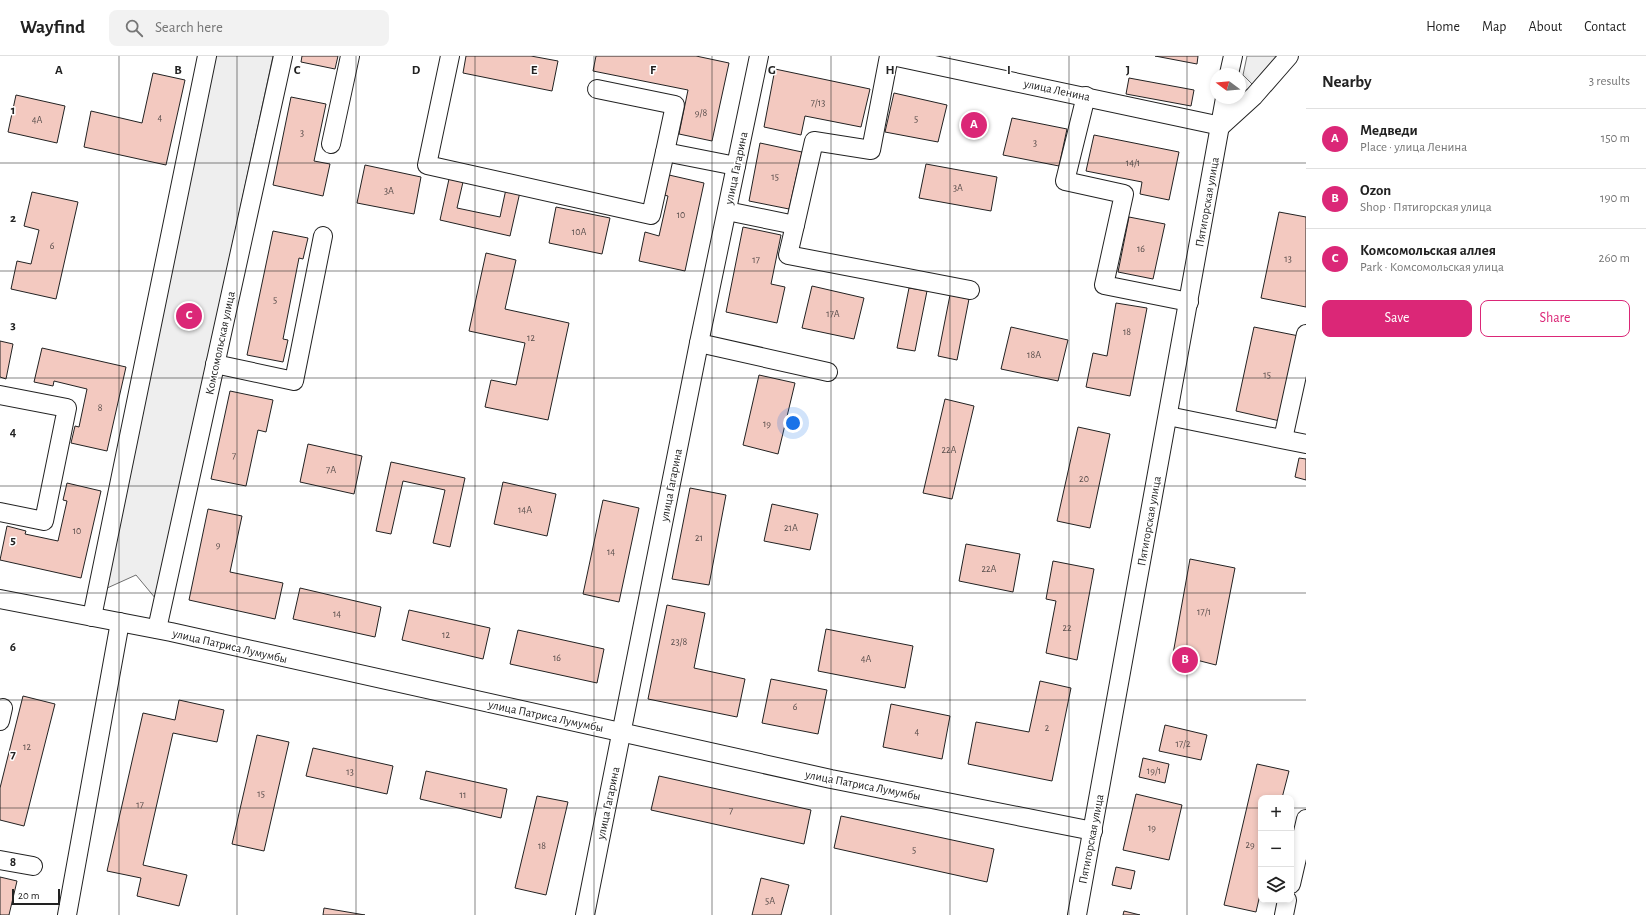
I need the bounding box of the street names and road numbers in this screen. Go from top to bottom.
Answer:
street label: улица Ленина [1022,77,1092,104]
street label: улица Гагарина [722,130,751,207]
street label: Пятигорская улица [1193,156,1222,248]
street label: Комсомольская улица [203,290,238,396]
street label: улица Гагарина [658,447,685,524]
street label: Пятигорская улица [1135,475,1164,567]
street label: улица Патриса Лумумбы [170,627,288,666]
street label: улица Патриса Лумумбы [486,698,605,735]
street label: улица Гагарина [594,765,623,842]
street label: улица Патриса Лумумбы [803,768,922,803]
street label: Пятигорская улица [1076,793,1107,885]

